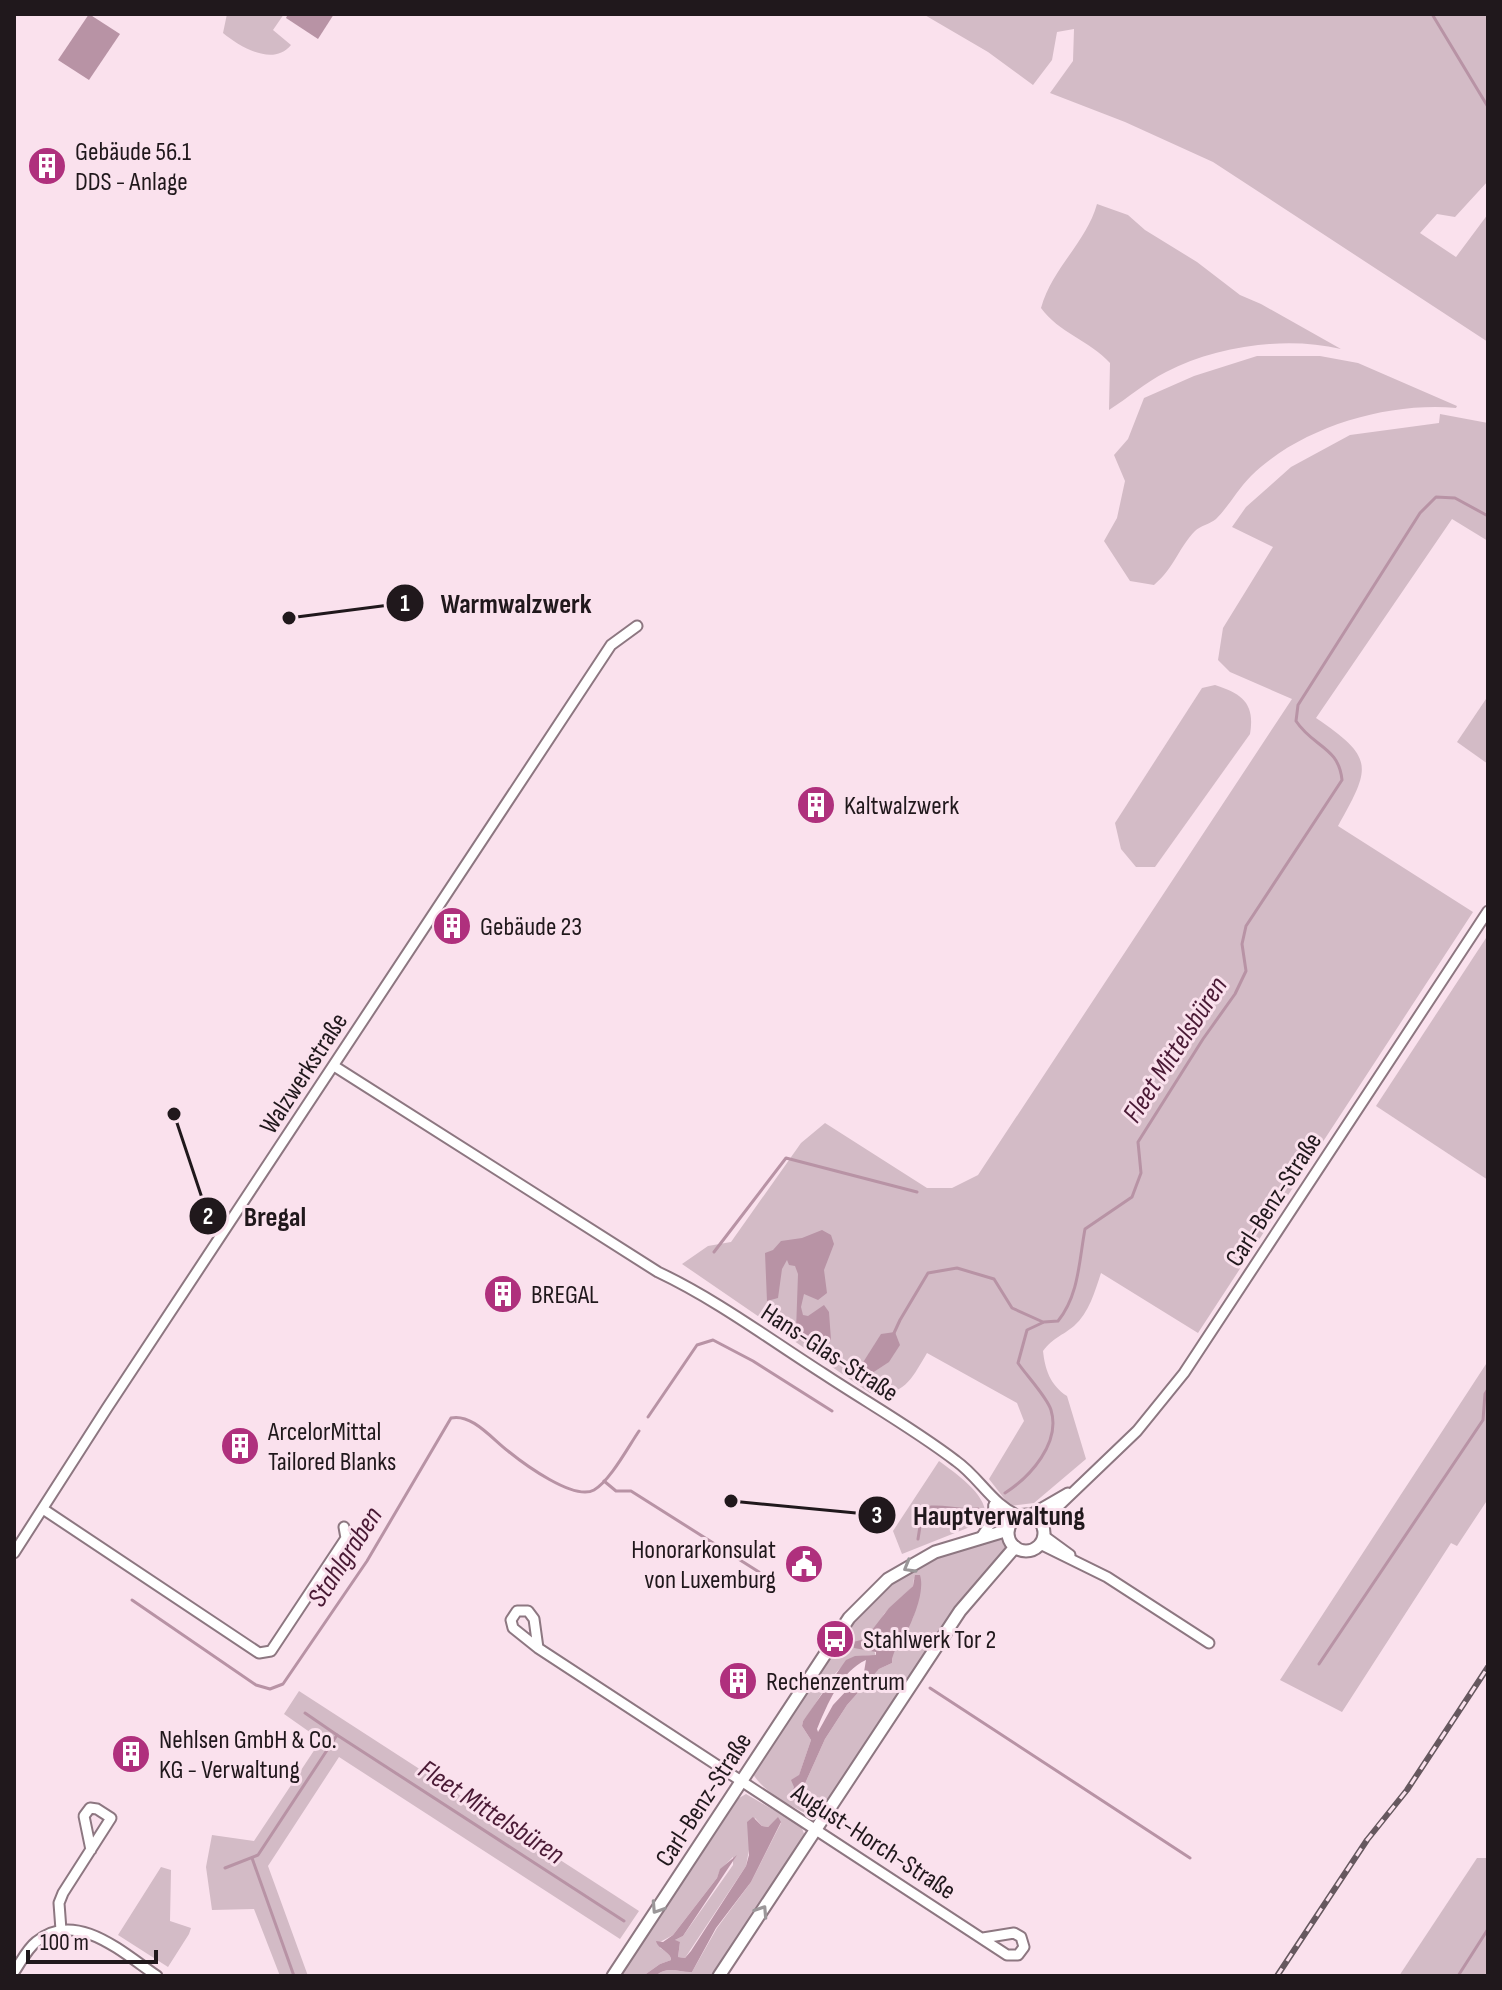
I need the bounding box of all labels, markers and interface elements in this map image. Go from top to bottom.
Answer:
place label: Gebäude 56.1 DDS - Anlage [75,137,191,198]
building icon: Gebäude 56.1 DDS - Anlage [26,145,68,187]
callout: Warmwalzwerk [385,577,608,629]
text: Warmwalzwerk [440,588,592,621]
text: 1 [400,589,410,618]
building icon: Kaltwalzwerk [795,784,837,826]
place label: Kaltwalzwerk [844,791,959,822]
building icon: Gebäude 23 [431,905,473,947]
place label: Gebäude 23 [480,912,582,943]
water label: Fleet Mittelsbüren [1116,971,1235,1129]
street label: Walzwerkstraße [254,1007,355,1140]
street label: Carl-Benz-Straße [1220,1127,1329,1273]
callout: Bregal [188,1190,322,1242]
text: Bregal [244,1201,306,1234]
text: 2 [203,1202,213,1231]
building icon: BREGAL [482,1273,524,1315]
place label: BREGAL [531,1280,599,1311]
street label: Hans-Glas-Straße [755,1297,904,1409]
place label: ArcelorMittal Tailored Blanks [267,1417,396,1478]
building icon: ArcelorMittal Tailored Blanks [219,1425,261,1467]
callout: Hauptverwaltung [857,1489,1101,1541]
text: Hauptverwaltung [913,1500,1085,1533]
water label: Stahlgraben [301,1501,390,1613]
text: 3 [872,1501,882,1530]
place label: Honorarkonsulat von Luxemburg [631,1535,776,1596]
public building icon: Honorarkonsulat von Luxemburg [783,1543,825,1585]
one-way arrow [903,1557,918,1572]
bus stop icon: Stahlwerk Tor 2 [814,1618,856,1660]
place label: Stahlwerk Tor 2 [863,1625,996,1656]
building icon: Rechenzentrum [717,1660,759,1702]
place label: Rechenzentrum [766,1667,905,1698]
place label: Nehlsen GmbH & Co. KG - Verwaltung [159,1725,337,1786]
street label: Carl-Benz-Straße [650,1727,759,1873]
building icon: Nehlsen GmbH & Co. KG - Verwaltung [110,1733,152,1775]
water label: Fleet Mittelsbüren [412,1753,570,1872]
street label: August-Horch-Straße [784,1777,961,1907]
one-way arrow [652,1900,667,1914]
one-way arrow [753,1905,768,1920]
scale bar [28,1914,156,1964]
text: 100 m [40,1928,89,1957]

